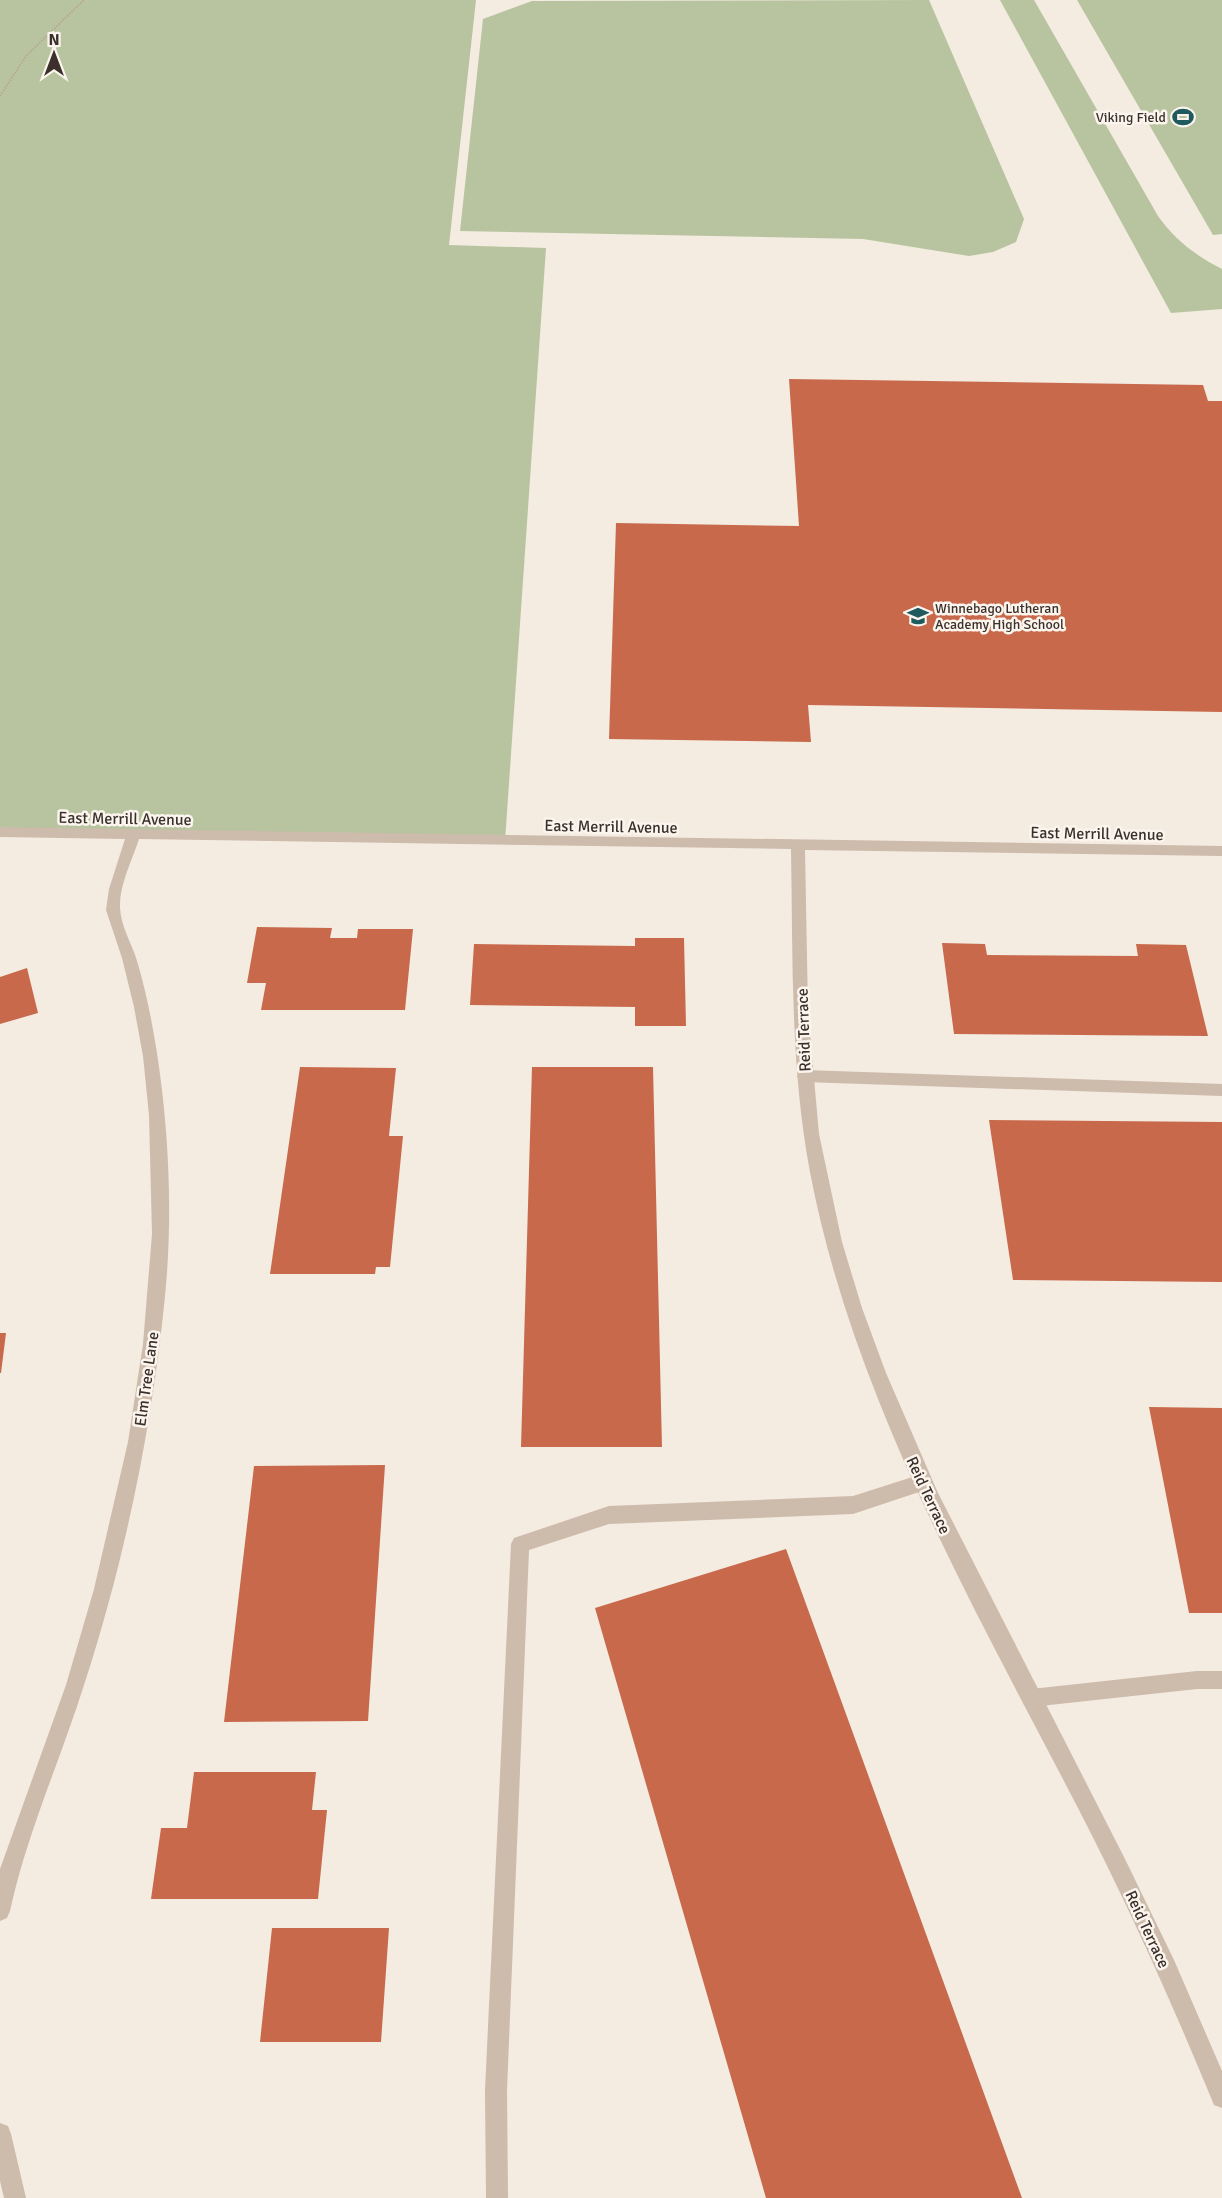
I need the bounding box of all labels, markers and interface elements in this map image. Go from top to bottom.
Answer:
north arrow [24,24,84,84]
text: N [48,30,60,50]
sports icon: Viking Field [1171,105,1195,129]
place label: Viking Field [1096,109,1166,126]
place label: Winnebago Lutheran Academy High School [935,600,1064,633]
school or university icon: Winnebago Lutheran Academy High School [906,604,930,628]
street label: East Merrill Avenue [58,808,192,830]
street label: East Merrill Avenue [544,816,678,838]
street label: East Merrill Avenue [1030,823,1164,845]
street label: Reid Terrace [793,988,815,1072]
street label: Elm Tree Lane [130,1331,164,1428]
street label: Reid Terrace [901,1453,955,1537]
street label: Reid Terrace [1120,1887,1174,1971]

